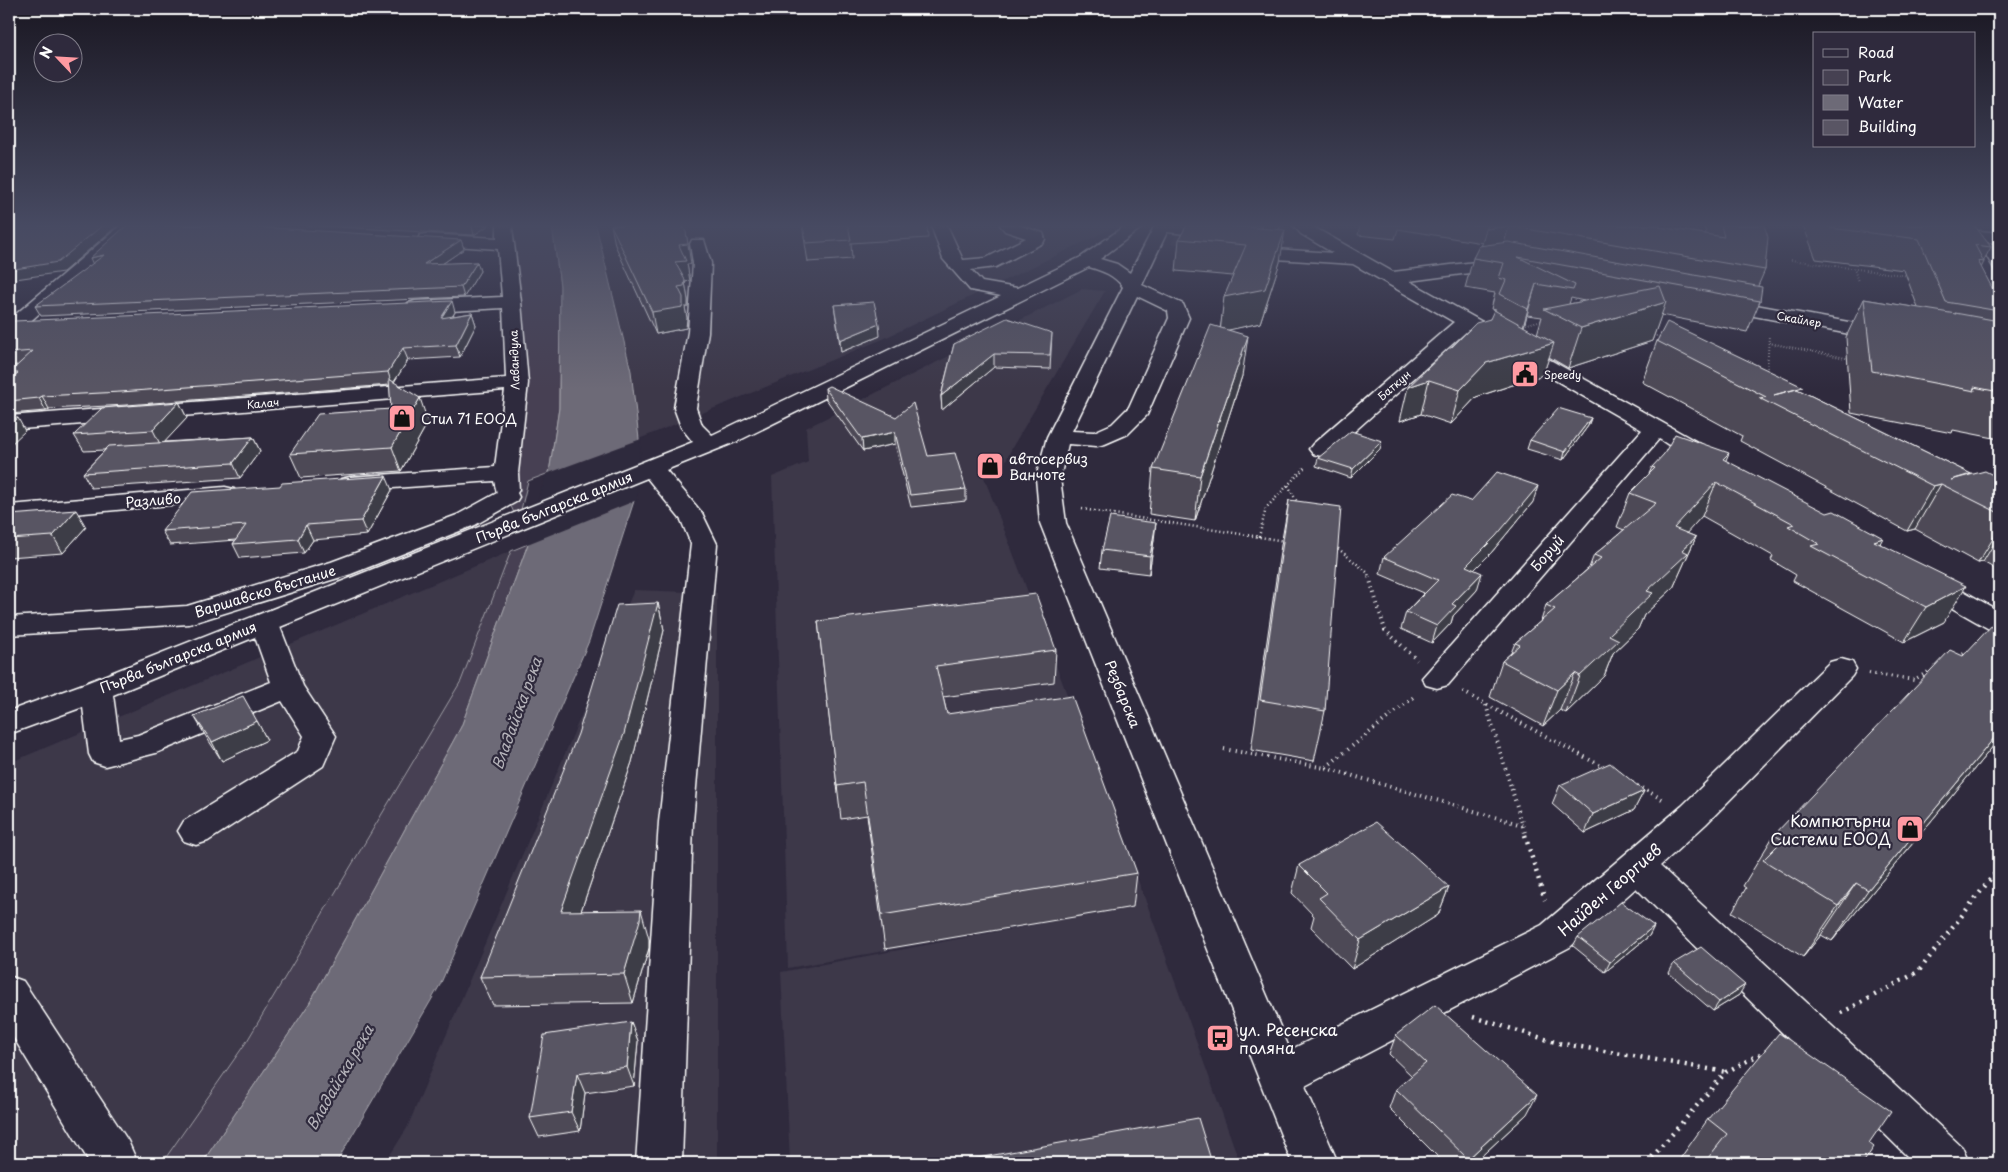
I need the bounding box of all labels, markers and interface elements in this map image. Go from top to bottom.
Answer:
north arrow [32,32,82,82]
legend [1813,32,1976,148]
text: Road [1858,40,1894,63]
text: N [34,43,58,62]
text: Park [1858,64,1892,87]
text: Water [1858,90,1903,113]
text: Building [1858,114,1917,137]
street label: Скайлер [1775,307,1823,331]
street label: Лавандула [504,330,524,390]
public building icon: Speedy [1510,359,1540,389]
street label: Баткун [1374,366,1414,404]
place label: Speedy [1544,366,1581,383]
street label: Калач [246,393,280,413]
shop icon: Стил 71 ЕООД [387,403,417,433]
place label: Стил 71 ЕООД [421,408,517,429]
place label: автосервиз Ванчоте [1009,448,1088,485]
shop icon: автосервиз Ванчоте [975,451,1005,481]
street label: Първа българска армия [472,466,636,548]
street label: Разливо [124,487,182,513]
street label: Боруй [1525,530,1569,576]
street label: Варшавско въстание [192,560,338,622]
street label: Първа българска армия [96,616,260,698]
water label: Владайска река [485,653,547,772]
street label: Резбарска [1100,657,1146,731]
place label: Компютърни Системи ЕООД [1770,808,1891,850]
shop icon: Компютърни Системи ЕООД [1895,814,1925,844]
street label: Найден Георгиев [1552,837,1666,941]
place label: ул. Ресенска поляна [1239,1017,1338,1059]
water label: Владайска река [300,1020,379,1134]
bus stop icon: ул. Ресенска поляна [1205,1023,1235,1053]

